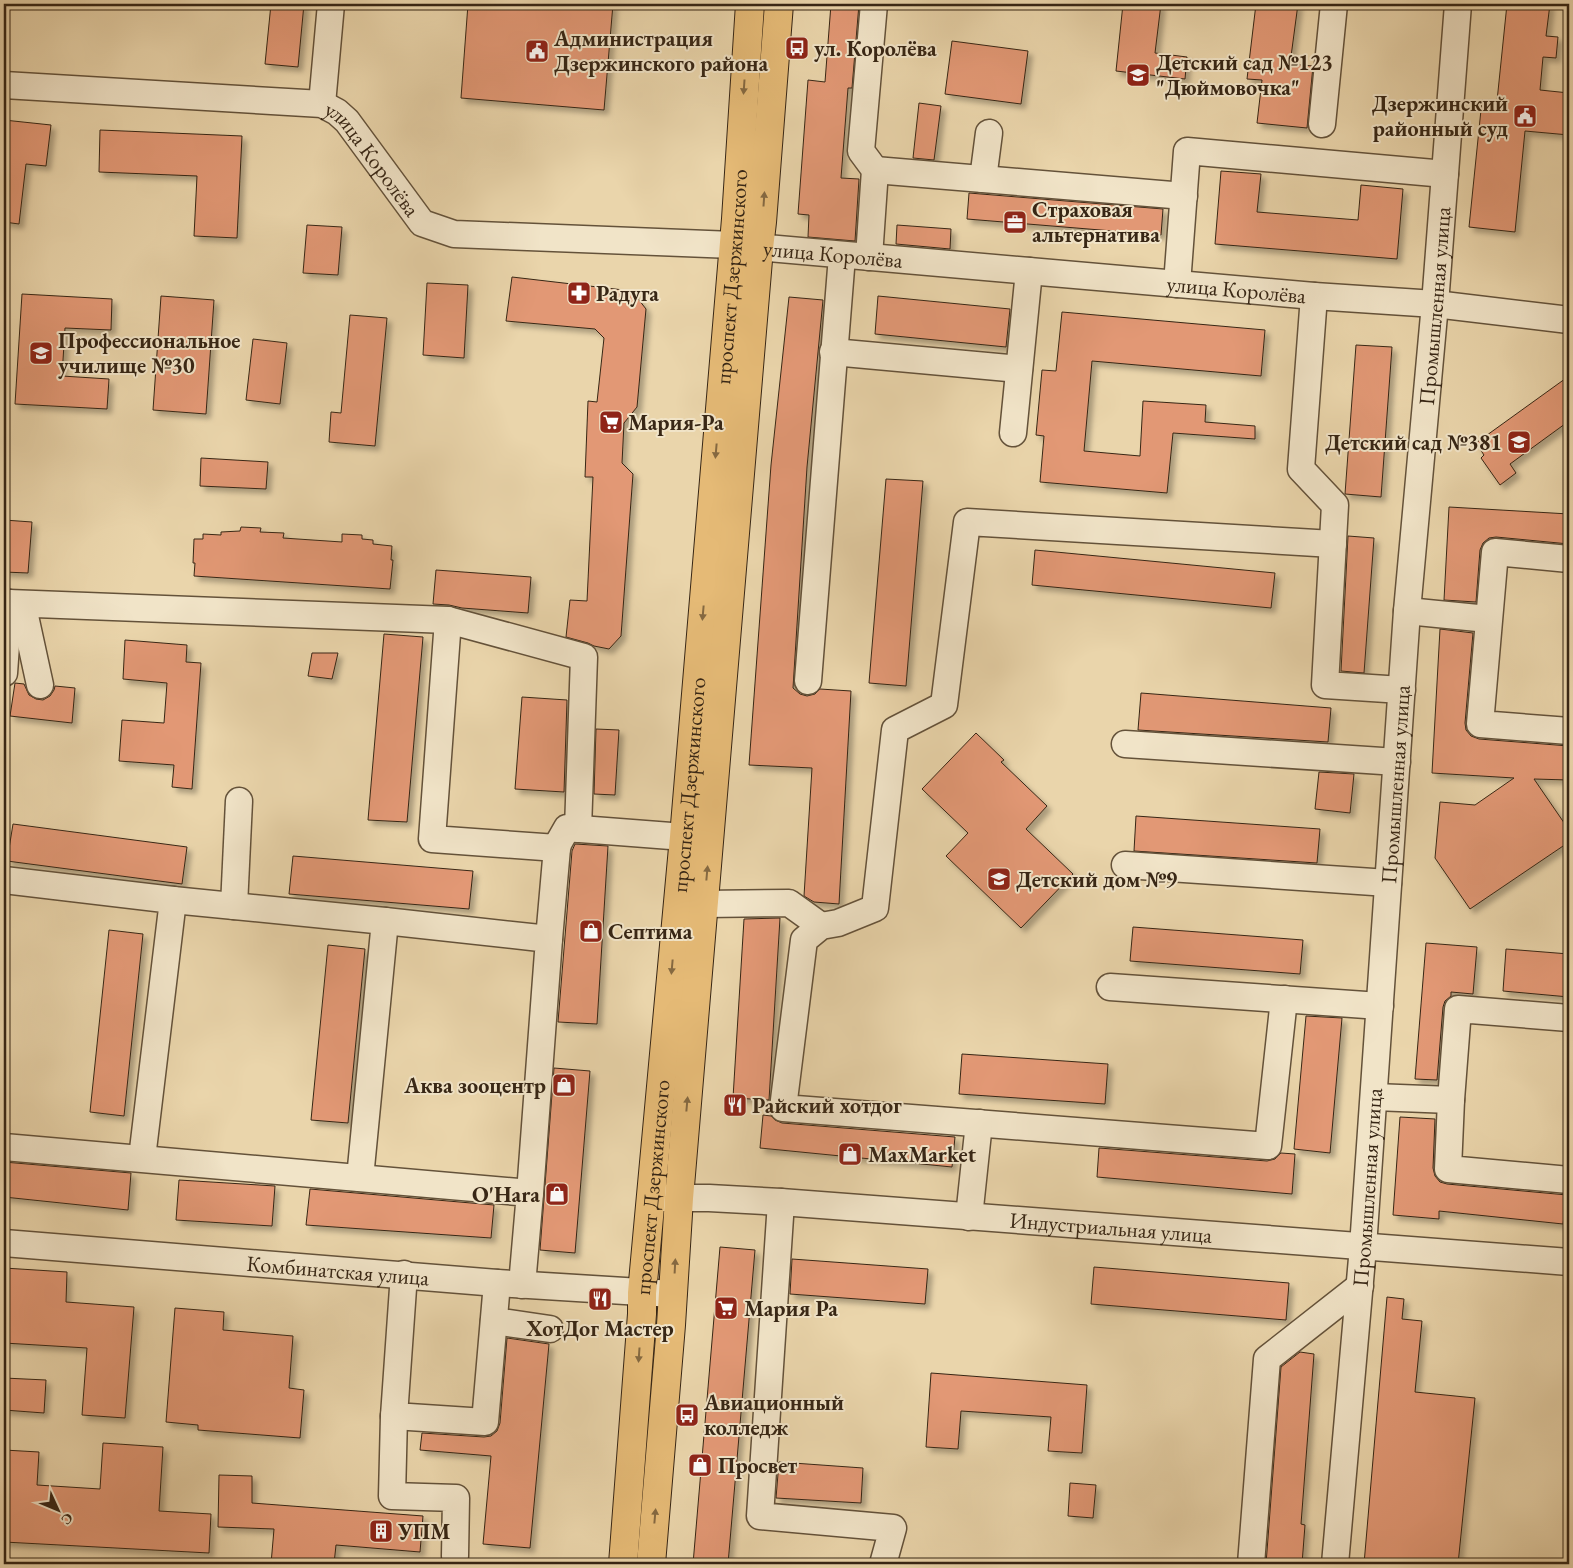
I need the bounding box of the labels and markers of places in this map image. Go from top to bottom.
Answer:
place label: Администрация Дзержинского района [553,24,769,78]
place label: ул. Королёва [814,34,937,63]
bus stop icon: ул. Королёва [784,35,810,61]
public building icon: Администрация Дзержинского района [524,38,550,64]
place label: Детский сад №123 "Дюймовочка" [1156,48,1333,102]
school or university icon: Детский сад №123 "Дюймовочка" [1125,62,1151,88]
place label: Дзержинский районный суд [1372,89,1508,143]
public building icon: Дзержинский районный суд [1512,103,1538,129]
place label: Страховая альтернатива [1032,195,1160,249]
office icon: Страховая альтернатива [1002,209,1028,235]
place label: Радуга [596,279,659,308]
pharmacy icon: Радуга [566,280,592,306]
place label: Профессиональное училище №30 [58,326,240,380]
school or university icon: Профессиональное училище №30 [28,340,54,366]
place label: Мария-Ра [628,408,724,437]
supermarket icon: Мария-Ра [598,409,624,435]
place label: Детский сад №381 [1325,428,1502,457]
school or university icon: Детский сад №381 [1506,429,1532,455]
place label: Детский дом №9 [1016,865,1178,894]
school or university icon: Детский дом №9 [986,866,1012,892]
place label: Септима [608,917,693,946]
shop icon: Септима [578,918,604,944]
place label: Аква зооцентр [403,1071,546,1100]
shop icon: Аква зооцентр [551,1072,577,1098]
place label: Райский хотдог [752,1091,902,1120]
restaurant icon: Райский хотдог [722,1092,748,1118]
place label: MaxMarket [868,1140,977,1169]
shop icon: MaxMarket [837,1141,863,1167]
place label: O'Hara [472,1180,540,1209]
shop icon: O'Hara [544,1181,570,1207]
restaurant icon: ХотДог Мастер [587,1286,613,1312]
place label: Мария Ра [744,1294,838,1323]
supermarket icon: Мария Ра [713,1295,739,1321]
place label: ХотДог Мастер [525,1314,674,1343]
place label: Авиационный колледж [703,1388,844,1442]
bus stop icon: Авиационный колледж [674,1402,700,1428]
place label: Просвет [718,1451,797,1480]
shop icon: Просвет [687,1452,713,1478]
place label: УПМ [397,1517,450,1546]
building icon: УПМ [368,1518,394,1544]

